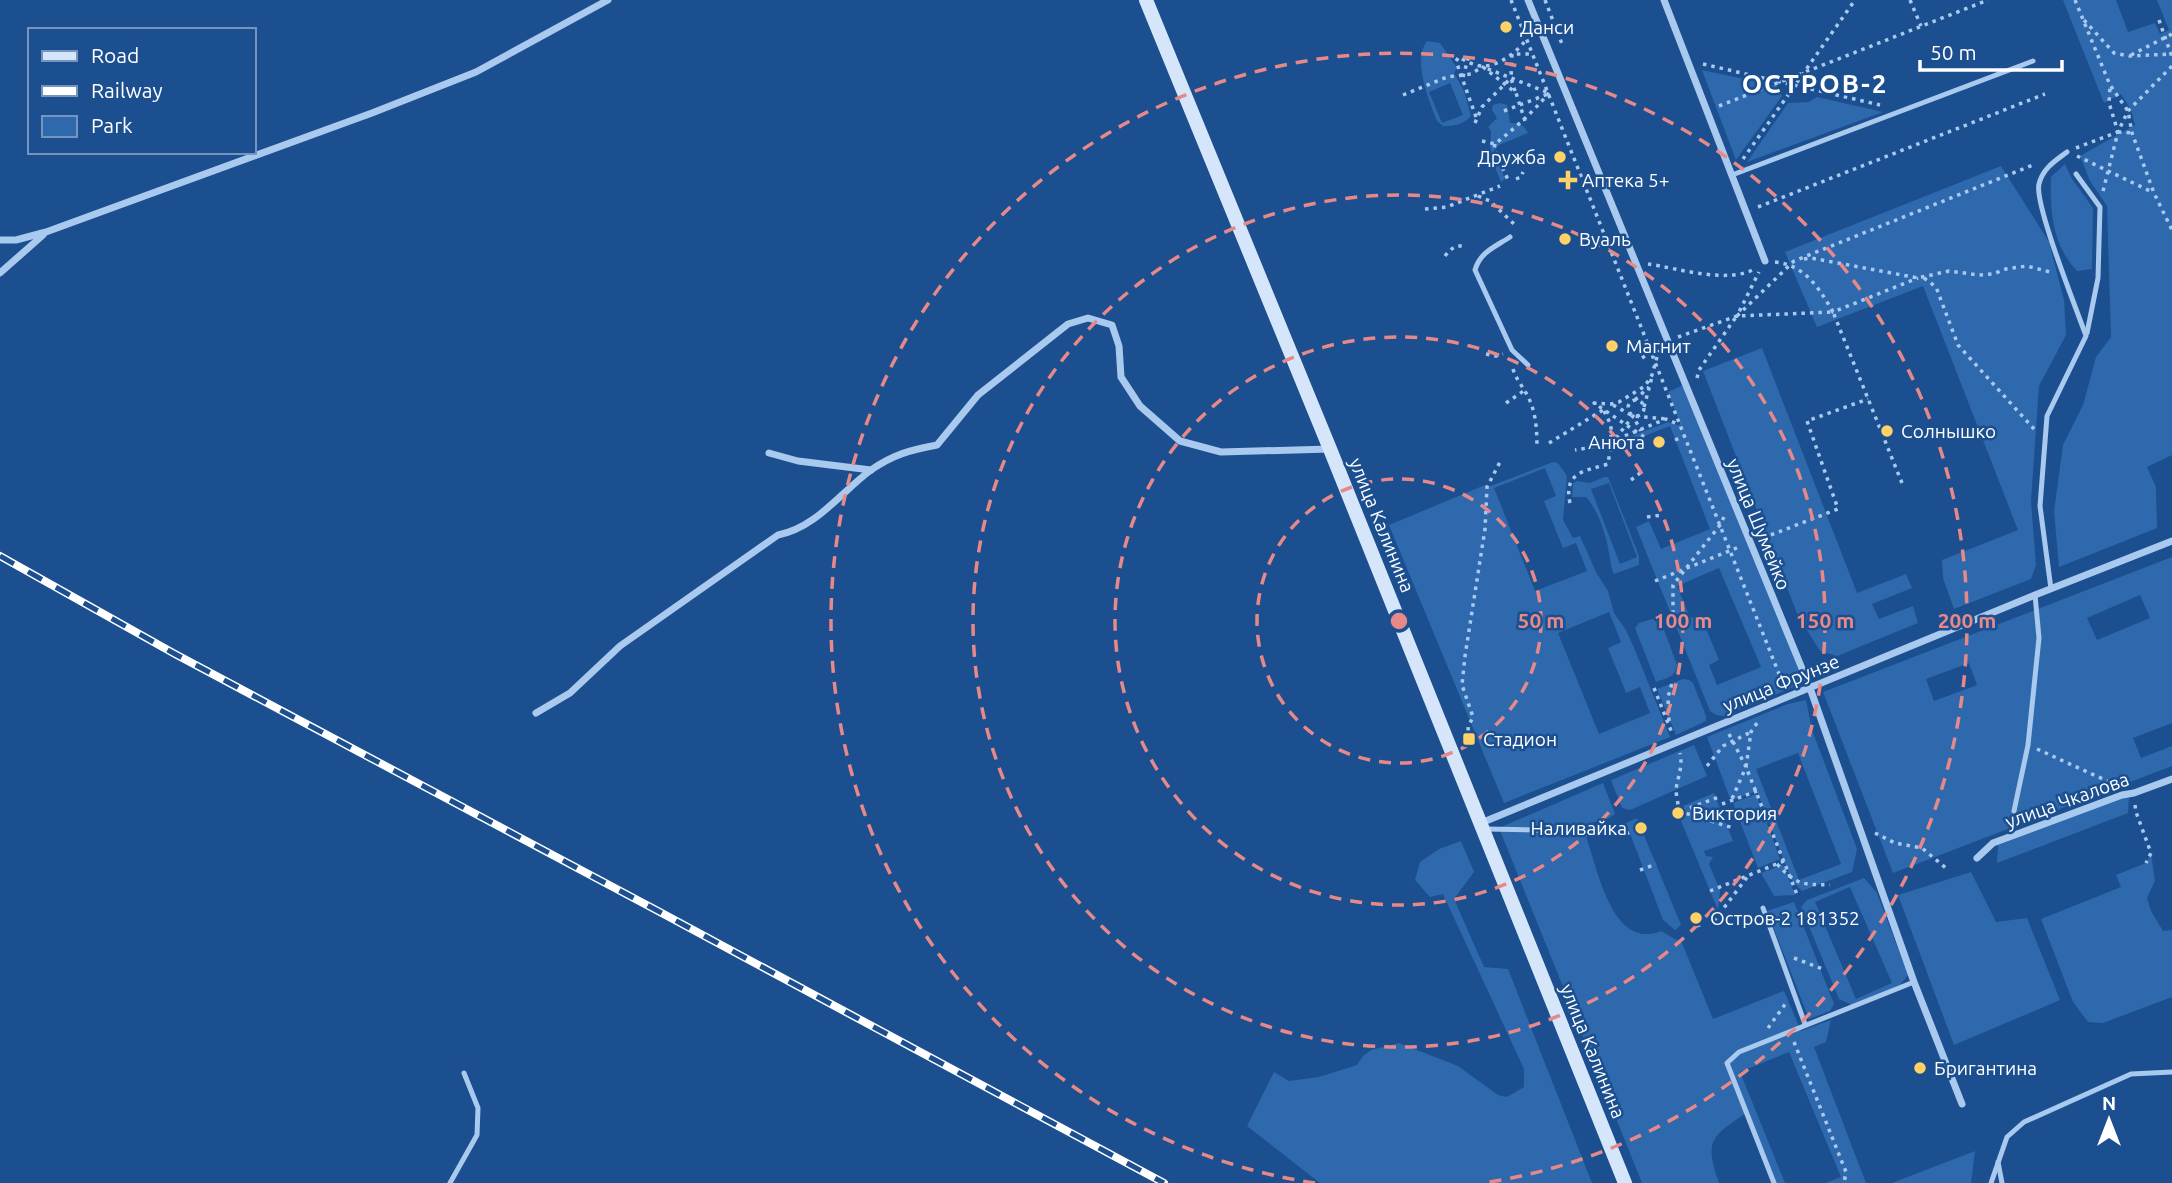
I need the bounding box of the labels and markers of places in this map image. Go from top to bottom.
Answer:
place label: Данси [1520,16,1574,38]
marker: Данси [1498,19,1514,35]
place label: Дружба [1477,146,1546,168]
marker: Дружба [1552,149,1568,165]
place label: Аптека 5+ [1582,169,1670,191]
marker: Аптека 5+ [1560,172,1576,188]
place label: Вуаль [1579,228,1631,250]
marker: Вуаль [1557,231,1573,247]
place label: Магнит [1626,335,1691,357]
marker: Магнит [1604,338,1620,354]
place label: Солнышко [1901,420,1996,442]
marker: Солнышко [1879,423,1895,439]
place label: Анюта [1588,431,1645,453]
marker: Анюта [1651,434,1667,450]
centre of rings [1387,609,1411,633]
place label: Стадион [1483,728,1557,750]
marker: Стадион [1461,731,1477,747]
place label: Виктория [1692,802,1777,824]
marker: Виктория [1670,805,1686,821]
place label: Наливайка [1531,817,1627,839]
marker: Наливайка [1633,820,1649,836]
place label: Остров-2 181352 [1710,907,1860,929]
marker: Остров-2 181352 [1688,910,1704,926]
place label: Бригантина [1934,1057,2037,1079]
marker: Бригантина [1912,1060,1928,1076]

